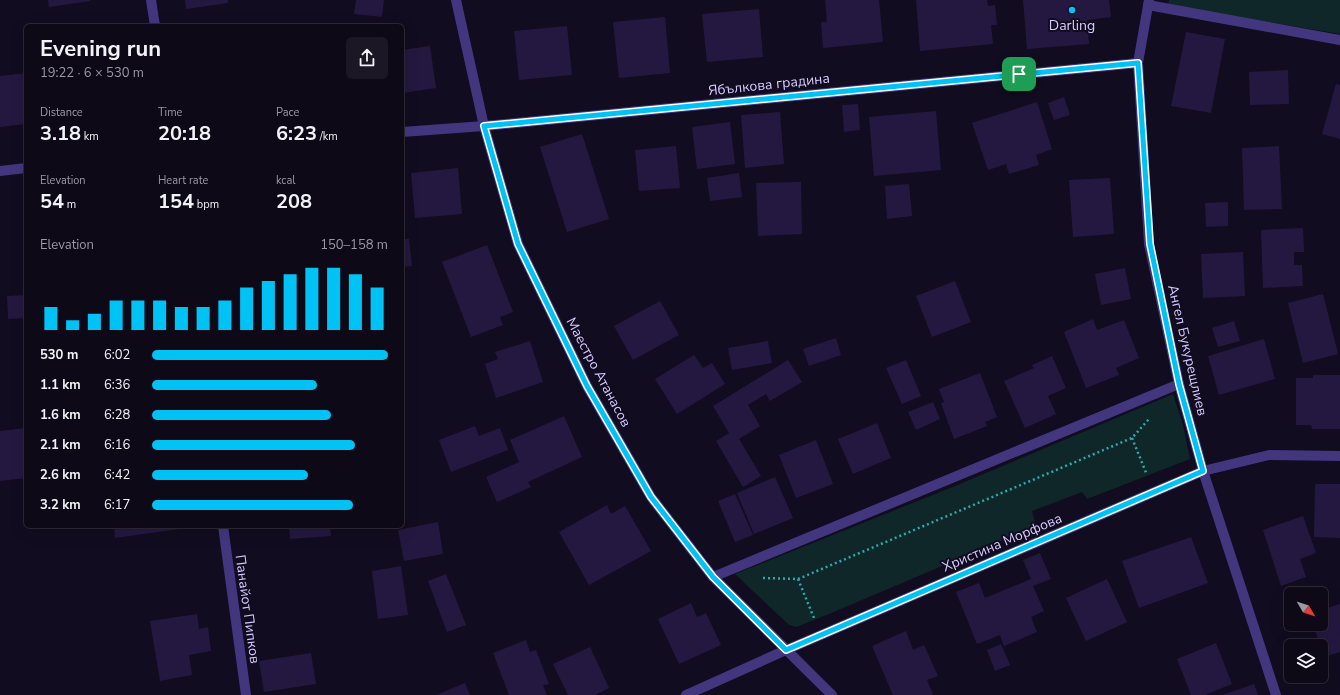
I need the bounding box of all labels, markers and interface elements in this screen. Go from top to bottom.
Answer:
marker: Darling [1067,5,1077,15]
place label: Darling [1049,16,1095,35]
text: Evening run [40,34,161,64]
button: share [346,37,388,79]
pin [1002,57,1036,91]
icon: arrive [1008,63,1030,85]
text: 19:22 · 6 × 530 m [40,64,144,82]
street label: Ябълкова градина [707,69,831,100]
text: Distance [40,105,83,120]
text: Time [158,105,182,120]
text: Pace [276,105,299,120]
text: 3.18 [40,120,81,147]
text: 20:18 [158,120,211,147]
text: 6:23 [276,120,317,147]
text: km [81,129,99,144]
text: /km [317,129,338,144]
text: Elevation [40,173,86,188]
text: Heart rate [158,173,208,188]
text: kcal [276,173,296,188]
text: 54 [40,188,64,215]
text: 154 [158,188,194,215]
text: 208 [276,188,312,215]
text: m [64,197,76,212]
text: bpm [194,197,219,212]
text: Elevation [40,236,94,254]
text: 150–158 m [320,236,388,254]
street label: Ангел Букурещлиев [1163,283,1212,418]
street label: Маестро Атанасов [562,314,636,431]
text: 530 m [40,346,78,364]
text: 6:02 [104,346,130,364]
text: 1.1 km [40,376,81,394]
text: 6:36 [104,376,130,394]
text: 1.6 km [40,406,81,424]
text: 6:28 [104,406,130,424]
text: 2.1 km [40,436,81,454]
text: 6:16 [104,436,130,454]
text: 2.6 km [40,466,81,484]
text: 6:42 [104,466,130,484]
text: 3.2 km [40,496,81,514]
text: 6:17 [104,496,130,514]
street label: Христина Морфова [939,509,1065,576]
street label: Панайот Пипков [230,553,265,665]
north arrow [1284,587,1328,631]
map controls [1284,587,1328,683]
button: layers [1284,639,1328,683]

